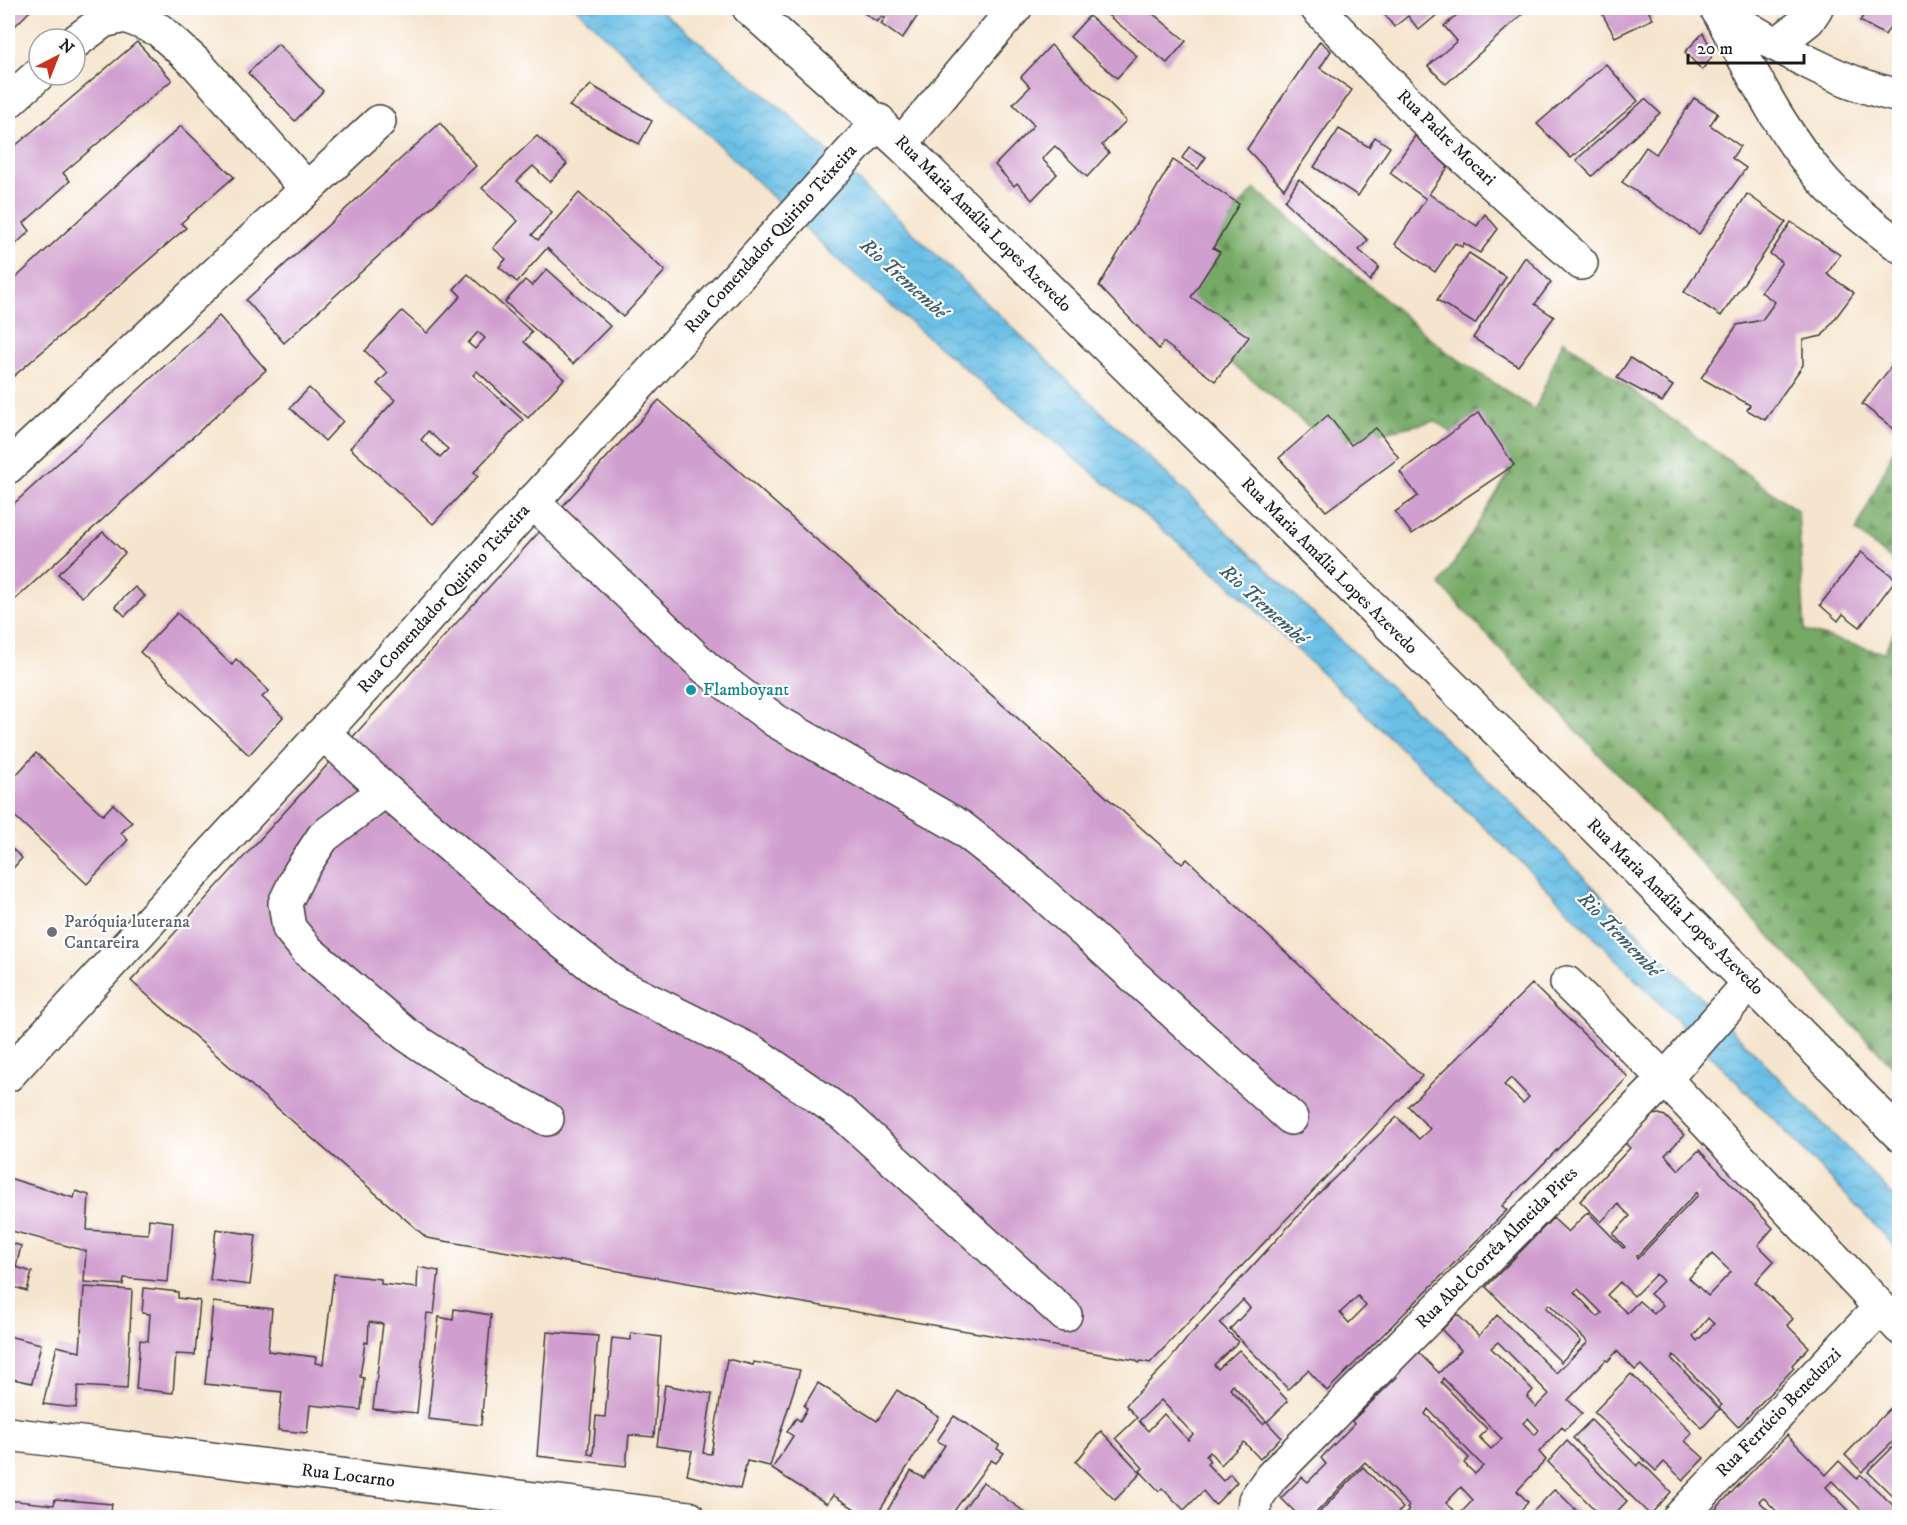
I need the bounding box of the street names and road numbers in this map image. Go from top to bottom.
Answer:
street label: Rua Padre Mocari [1392,85,1500,191]
street label: Rua Maria Amália Lopes Azevedo [890,131,1076,317]
street label: Rua Comendador Quirino Teixeira [680,140,862,338]
street label: Rua Maria Amália Lopes Azevedo [1236,473,1422,659]
street label: Rua Comendador Quirino Teixeira [353,500,535,698]
street label: Rua Maria Amália Lopes Azevedo [1582,814,1768,1000]
street label: Rua Abel Corrêa Almeida Pires [1411,1162,1583,1334]
street label: Rua Ferrúcio Beneduzzi [1712,1344,1846,1482]
street label: Rua Locarno [300,1459,396,1493]

